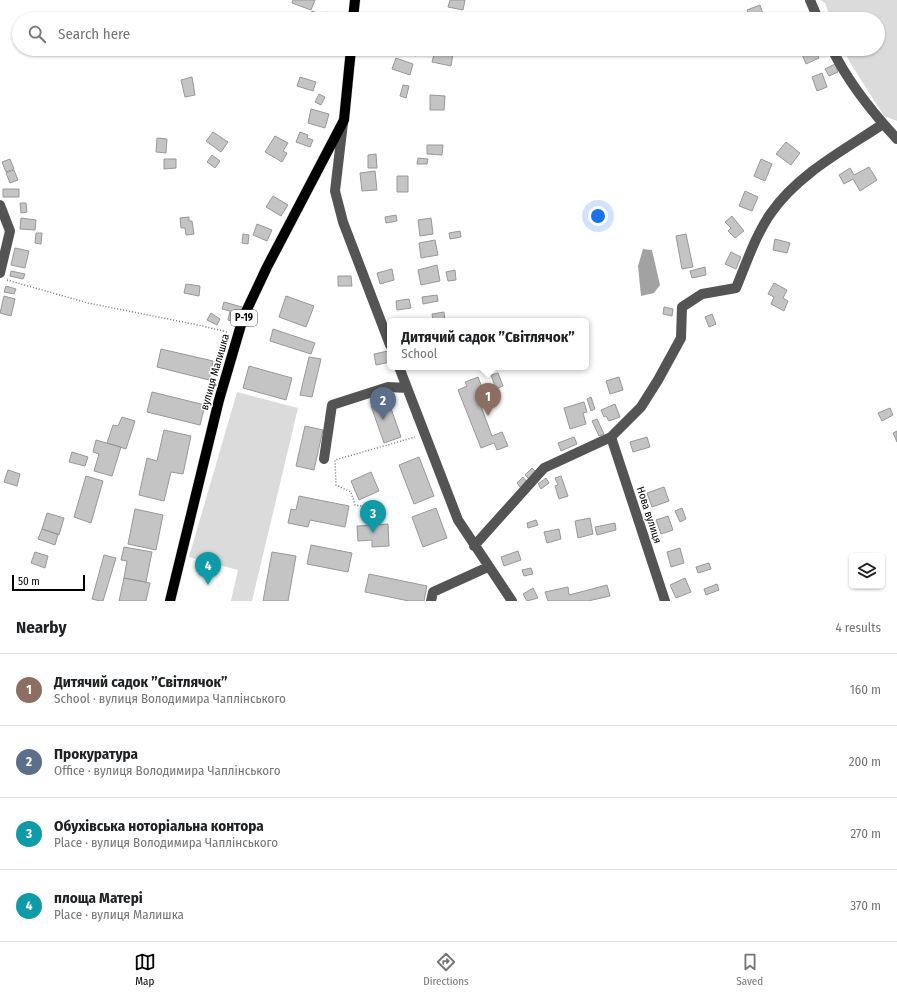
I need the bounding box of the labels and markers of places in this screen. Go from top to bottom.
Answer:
pin: 1 [475,383,501,416]
pin: 2 [370,387,396,420]
pin: 3 [360,500,386,533]
pin: 4 [195,552,221,585]

